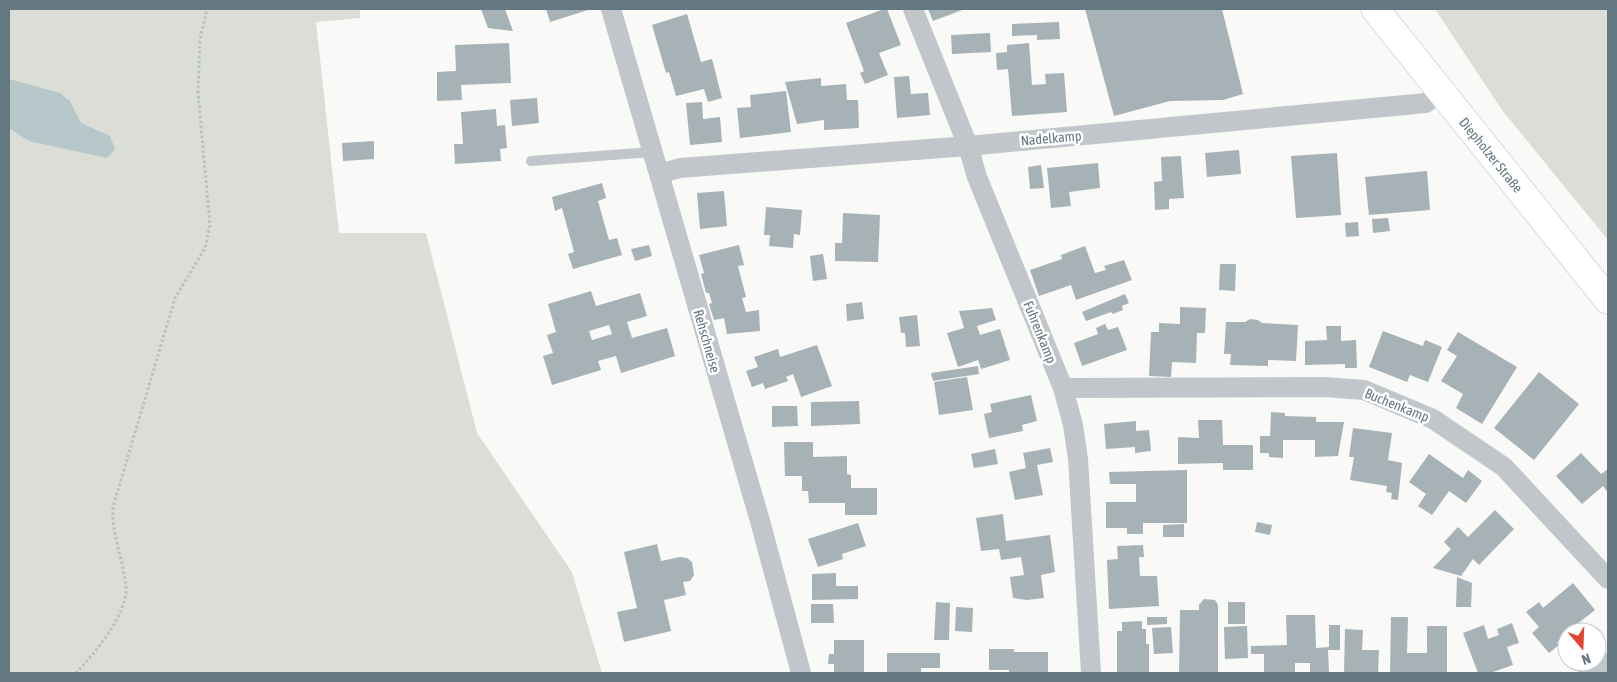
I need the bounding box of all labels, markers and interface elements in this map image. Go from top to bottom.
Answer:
street label: Diepholzer Straße [1456,114,1526,196]
street label: Nadelkamp [1020,127,1082,149]
street label: Fuhrenkamp [1020,299,1060,366]
street label: Rehschneise [690,308,724,374]
street label: Buchenkamp [1363,385,1432,425]
north arrow [1557,622,1607,672]
text: N [1580,650,1593,668]

